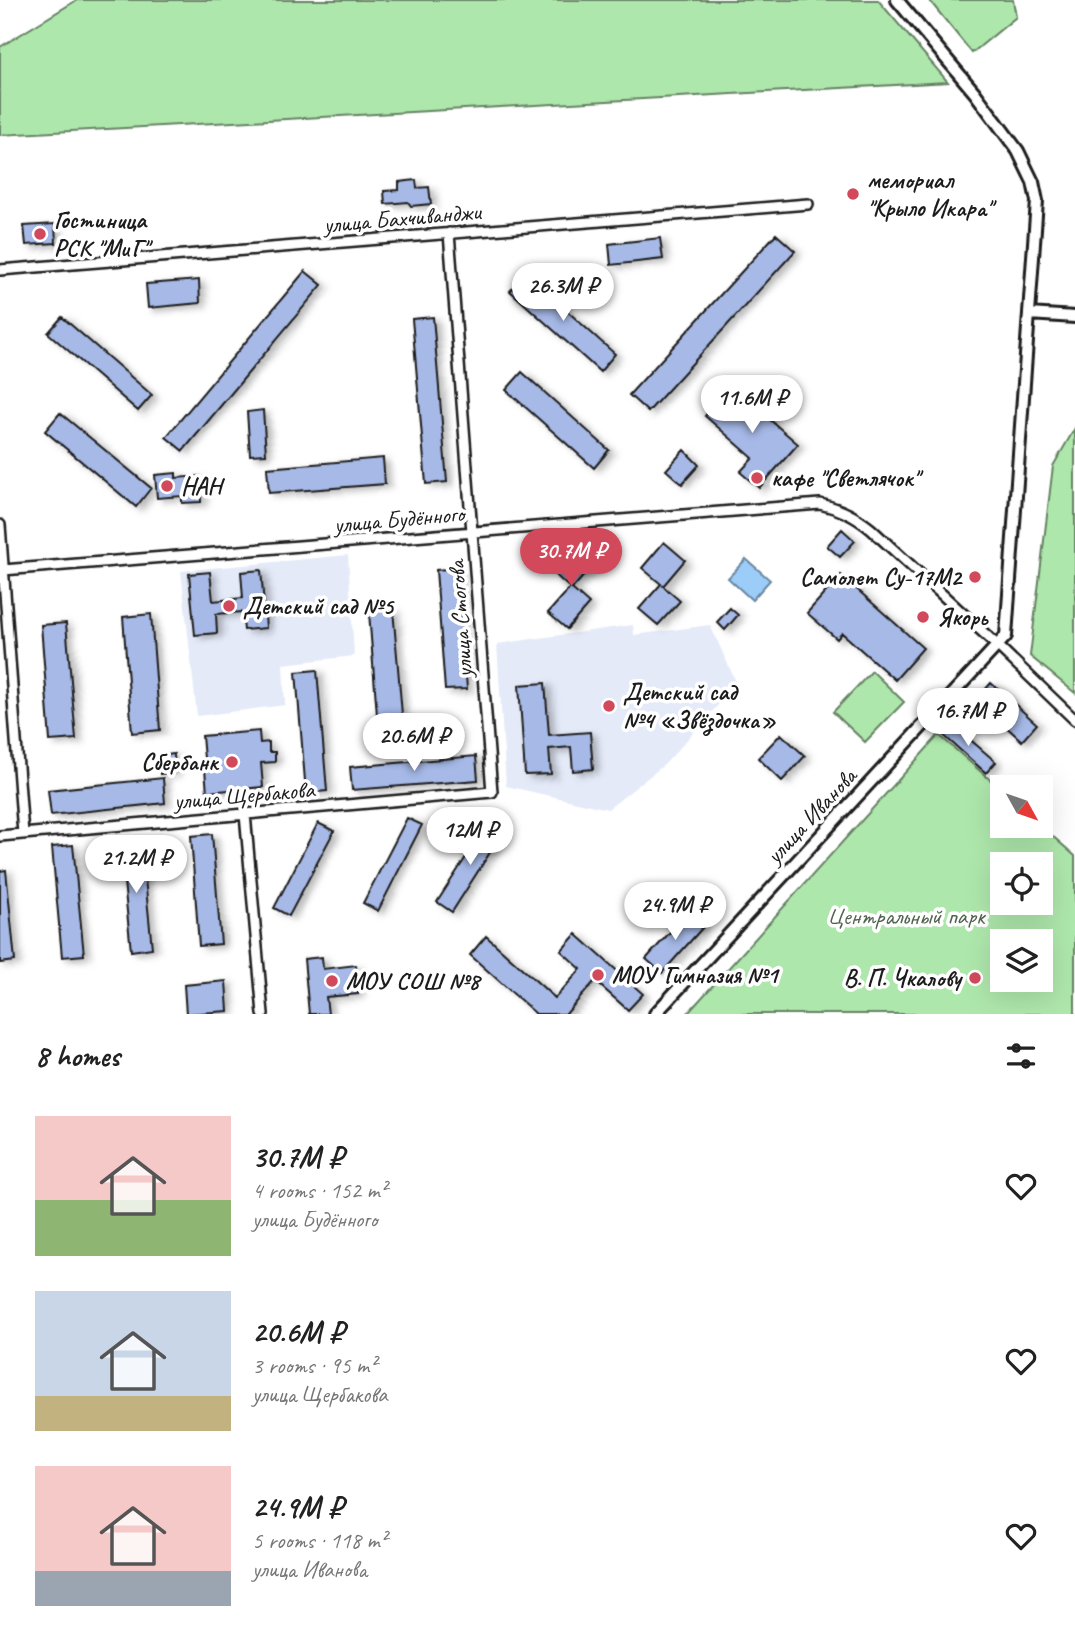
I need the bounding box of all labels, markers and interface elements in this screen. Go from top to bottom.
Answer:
place label: мемориал "Крыло Икара" [867,165,997,223]
marker: мемориал "Крыло Икара" [845,186,861,202]
street label: улица Бахчиванджи [320,196,484,240]
place label: Гостиница РСК "МиГ" [54,205,153,263]
marker: Гостиница РСК "МиГ" [32,226,48,242]
pin: 26.3M ₽ [498,264,628,323]
text: 26.3M ₽ [528,271,598,300]
pin: 11.6M ₽ [687,376,817,435]
text: 11.6M ₽ [717,383,787,412]
place label: кафе "Светлячок" [771,463,924,493]
marker: кафе "Светлячок" [749,470,765,486]
place label: НАН [181,471,226,501]
marker: НАН [159,478,175,494]
street label: улица Будённого [331,498,468,540]
pin: 30.7M ₽ [506,528,636,588]
text: 30.7M ₽ [536,536,606,565]
street label: улица Стогова [441,557,479,681]
place label: Самолет Су-17М2 [800,562,963,592]
marker: Самолет Су-17М2 [967,569,983,585]
place label: Детский сад №5 [243,591,395,621]
marker: Детский сад №5 [221,598,237,614]
place label: Якорь [937,602,989,632]
marker: Якорь [915,609,931,625]
place label: Детский сад №4 «Звёздочка» [623,677,776,736]
pin: 16.7M ₽ [903,688,1033,748]
text: 16.7M ₽ [933,696,1003,725]
marker: Детский сад №4 «Звёздочка» [601,698,617,714]
pin: 20.6M ₽ [349,714,479,773]
text: 20.6M ₽ [379,721,449,750]
place label: Сбербанк [141,747,220,777]
marker: Сбербанк [224,754,240,770]
street label: улица Иванова [758,760,864,872]
street label: улица Щербакова [170,774,317,816]
north arrow [990,775,1054,838]
map controls [990,775,1053,992]
pin: 12M ₽ [421,808,519,867]
text: 12M ₽ [443,815,497,844]
pin: 21.2M ₽ [71,836,201,895]
text: 21.2M ₽ [101,843,171,872]
button: locate [990,852,1053,915]
pin: 24.9M ₽ [610,883,740,942]
text: 24.9M ₽ [640,890,710,919]
park label: Центральный парк [827,901,987,931]
button: layers [990,929,1053,992]
place label: МОУ Гимназия №1 [612,960,781,990]
place label: В. П. Чкалову [844,963,964,993]
place label: МОУ СОШ №8 [346,966,482,996]
marker: МОУ Гимназия №1 [590,967,606,983]
marker: В. П. Чкалову [967,970,983,986]
marker: МОУ СОШ №8 [324,973,340,989]
text: 8 homes [35,1037,120,1075]
icon: filters [1002,1037,1040,1075]
text: 30.7M ₽ [252,1138,343,1176]
icon: home [91,1144,175,1228]
icon: heart [1002,1167,1040,1205]
text: 4 rooms · 152 m² [252,1176,387,1205]
text: улица Будённого [252,1205,377,1234]
text: 20.6M ₽ [252,1313,344,1351]
icon: home [91,1319,175,1403]
icon: heart [1002,1342,1040,1380]
text: 3 rooms · 95 m² [252,1351,376,1380]
text: улица Щербакова [252,1380,387,1409]
text: 24.9M ₽ [252,1488,343,1526]
icon: home [91,1494,175,1578]
icon: heart [1002,1517,1040,1555]
text: 5 rooms · 118 m² [252,1526,387,1555]
text: улица Иванова [252,1555,367,1584]

